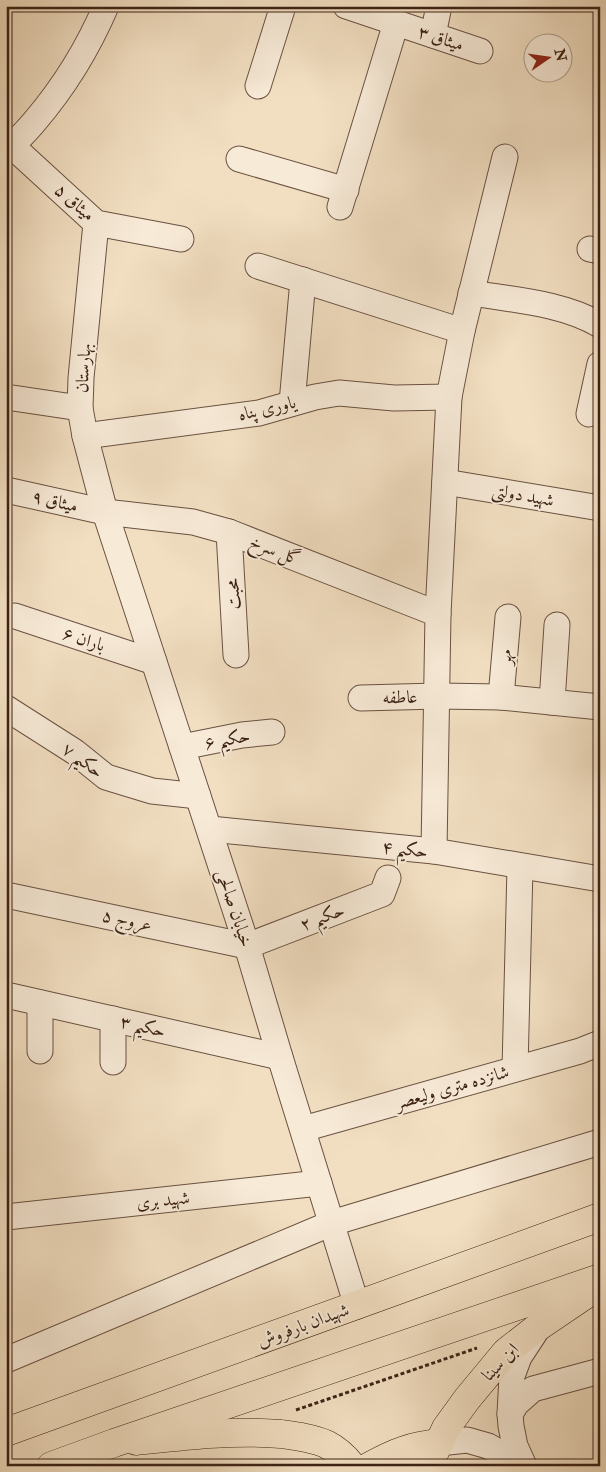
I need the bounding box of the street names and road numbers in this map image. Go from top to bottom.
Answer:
street label: میثاق ۳ [415,20,467,57]
street label: میثاق ۵ [50,178,100,226]
street label: بهارستان [70,342,97,394]
street label: یاوری پناه [236,390,300,428]
street label: شهید دولتی [490,479,556,513]
street label: میثاق ۹ [30,485,80,518]
street label: گل سرخ [244,530,304,574]
street label: محبت [221,578,246,610]
street label: باران ۶ [60,622,108,657]
street label: مهر [493,648,518,668]
street label: عاطفه [382,686,418,709]
street label: حکیم ۶ [202,724,253,761]
street label: حکیم ۷ [54,738,108,788]
street label: حکیم ۴ [380,836,429,869]
street label: خیابان صالحی [211,866,258,950]
street label: حکیم ۲ [297,899,350,942]
street label: عروج ۵ [99,904,154,941]
street label: حکیم ۳ [117,1010,168,1049]
street label: شانزده متری ولیعصر [391,1060,512,1115]
street label: شهید بری [135,1186,191,1215]
street label: شهیدان بارفروش [254,1298,352,1353]
street label: ابن سینا [477,1338,524,1386]

